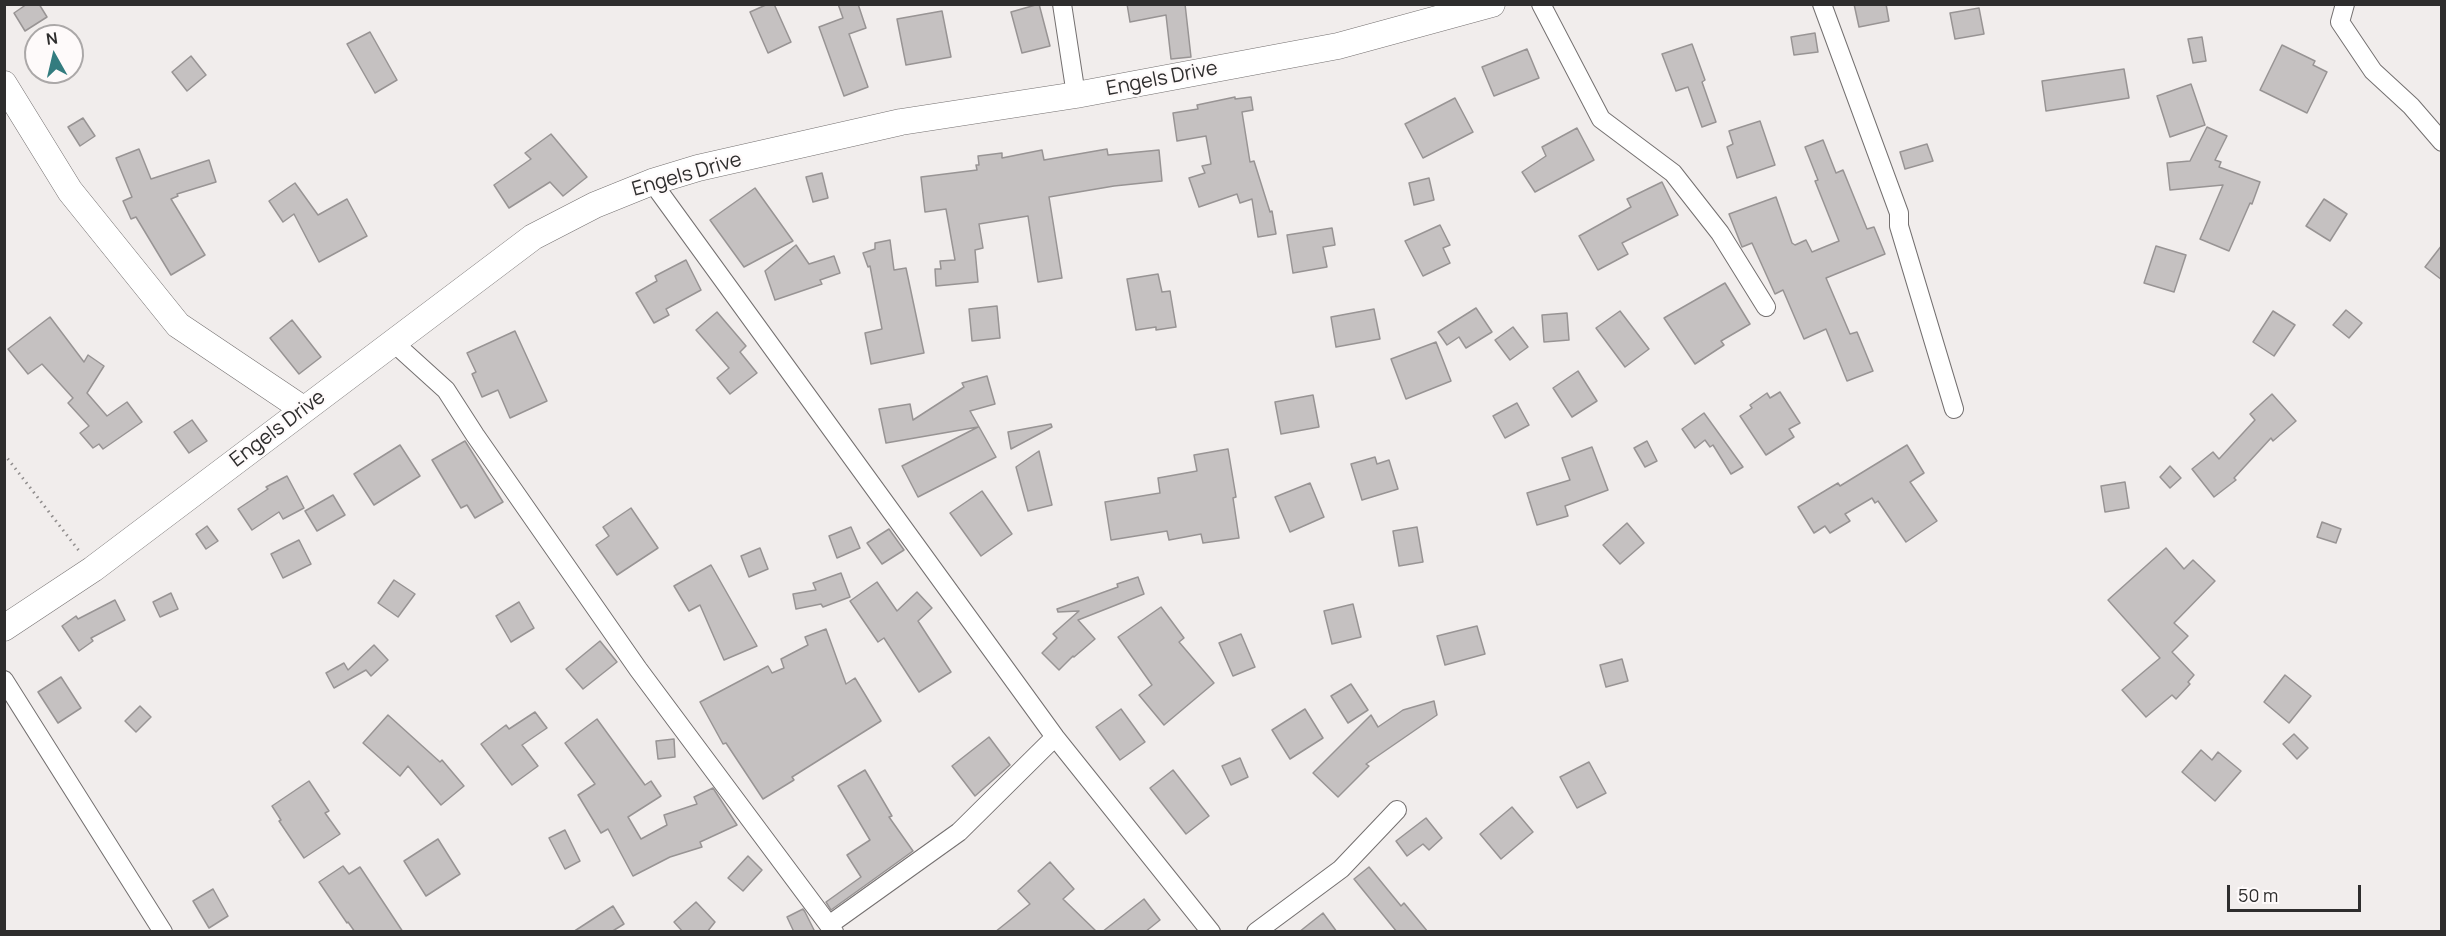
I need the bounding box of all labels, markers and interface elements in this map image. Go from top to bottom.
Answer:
north arrow [24,24,84,84]
text: N [45,26,59,50]
street label: Engels Drive [1104,56,1220,102]
street label: Engels Drive [630,148,744,202]
street label: Engels Drive [226,385,330,473]
scale bar [2230,873,2364,911]
text: 50 m [2238,883,2278,907]

